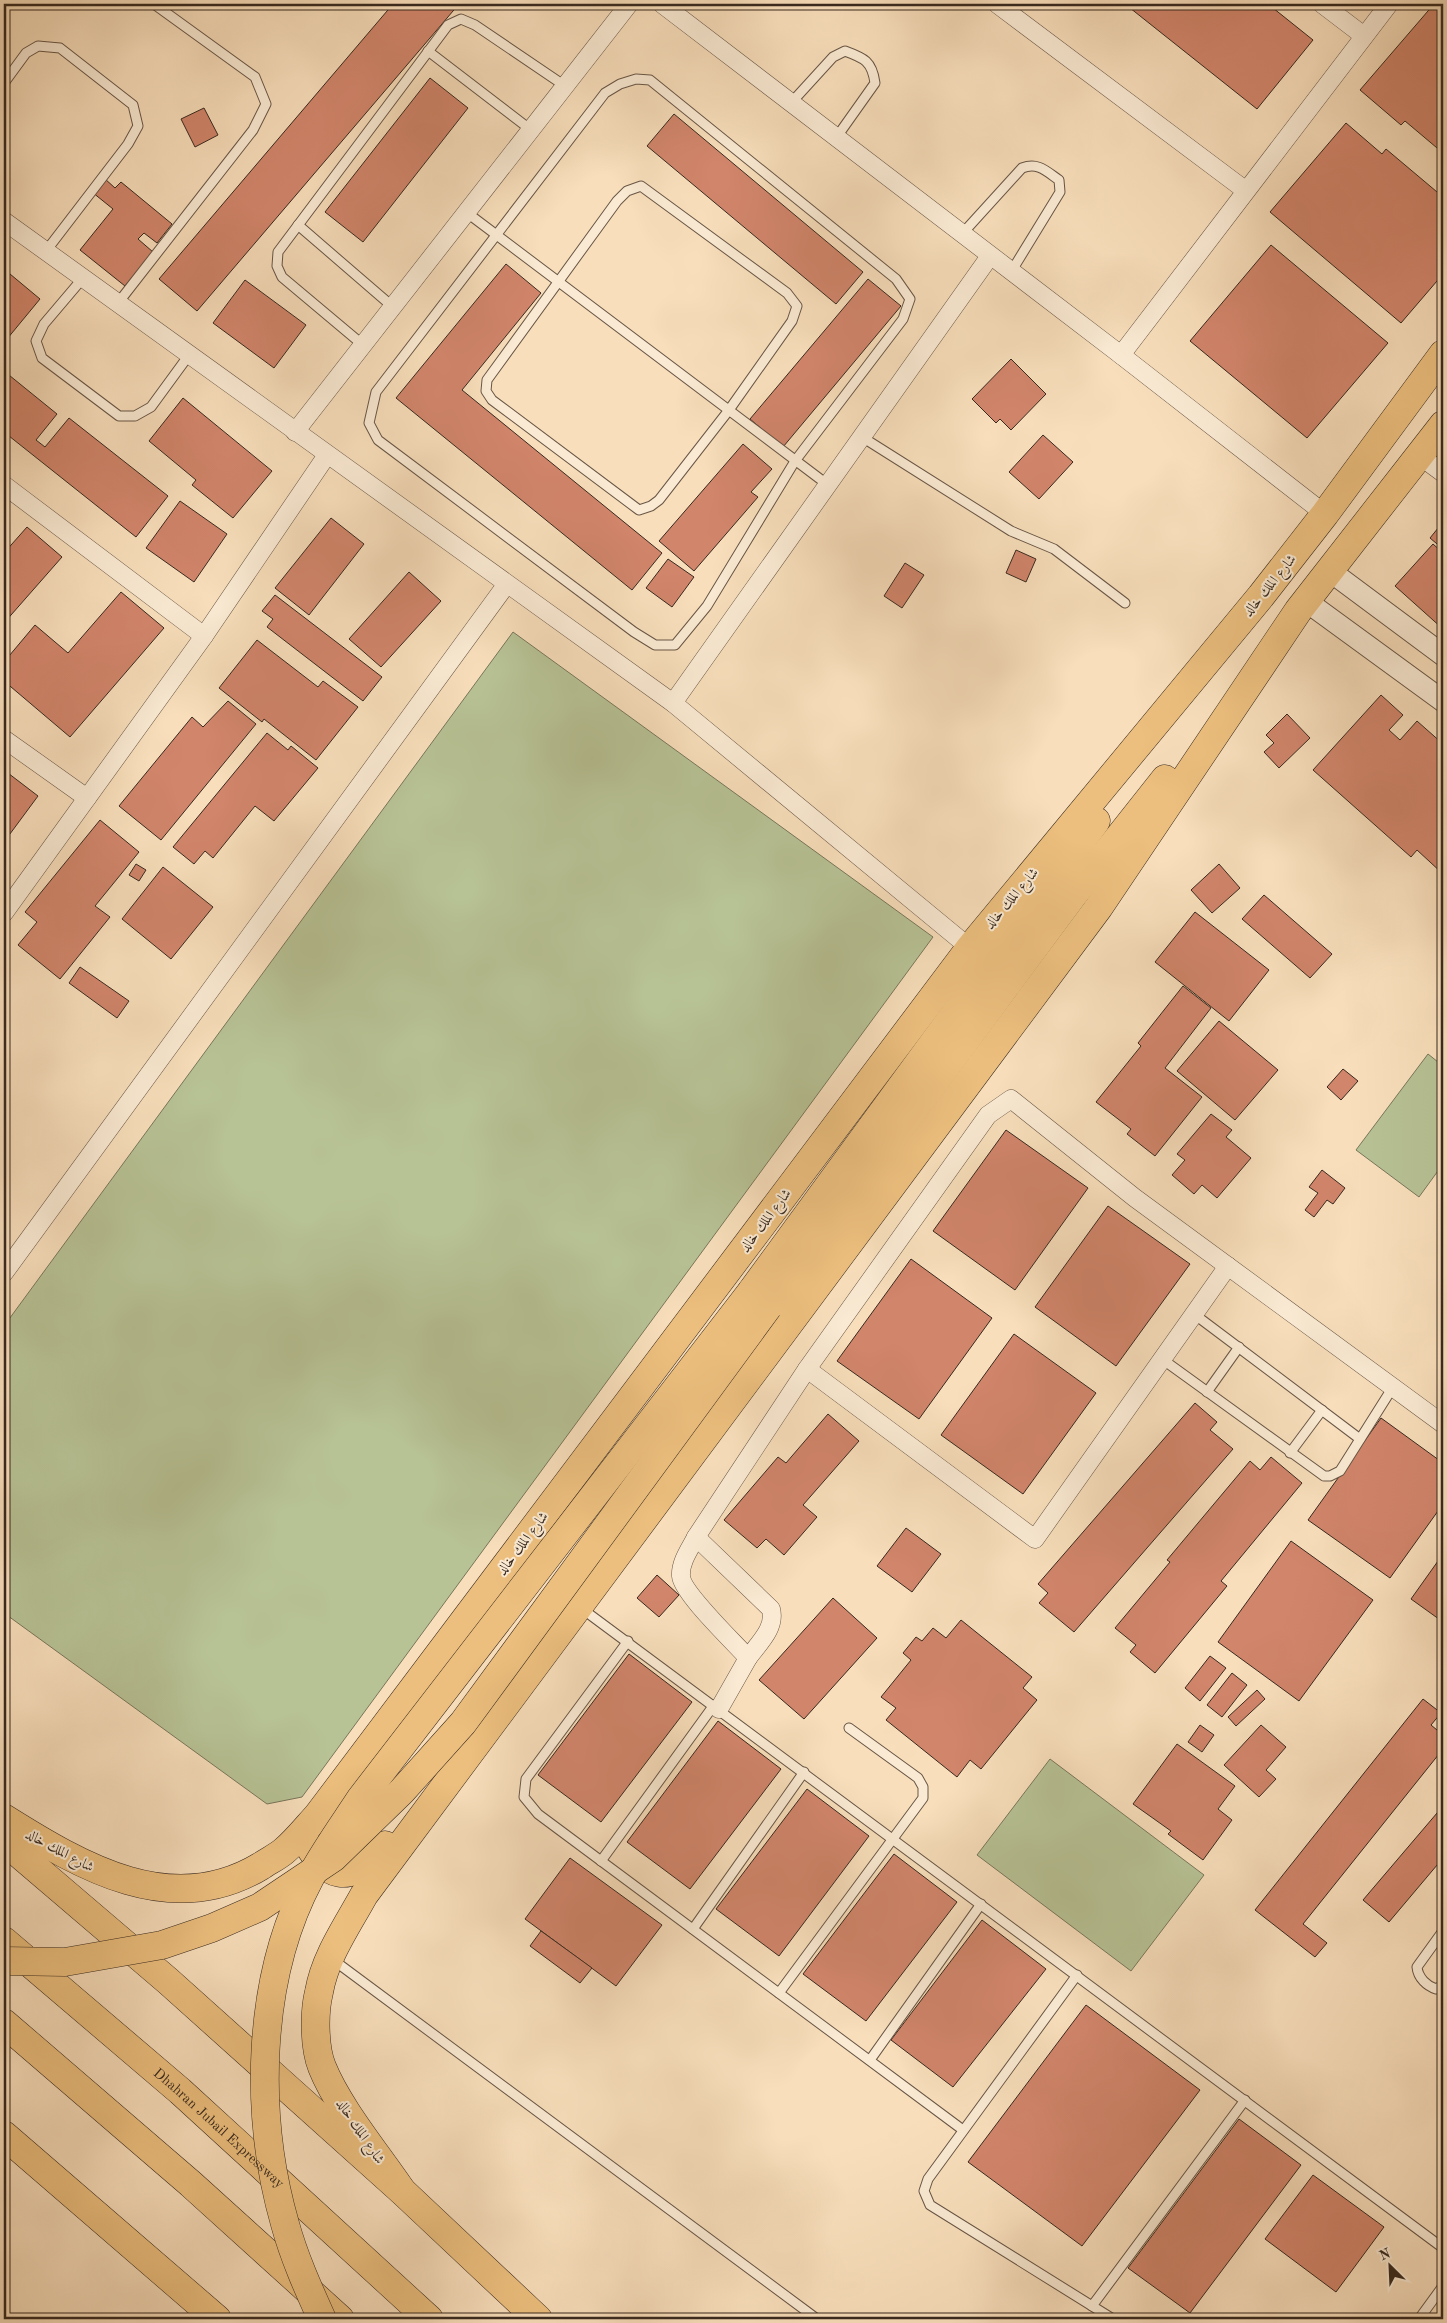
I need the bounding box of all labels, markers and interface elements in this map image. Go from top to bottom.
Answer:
street label: شارع الملك خالد [1241,552,1302,622]
street label: شارع الملك خالد [982,865,1044,934]
street label: شارع الملك خالد [738,1186,797,1257]
street label: شارع الملك خالد [495,1509,554,1580]
street label: شارع الملك خالد [21,1827,96,1878]
street label: Dhahran Jubail Expressway [151,2066,287,2191]
street label: شارع الملك خالد [330,2097,387,2169]
north arrow [1364,2240,1414,2290]
text: N [1377,2246,1393,2264]

